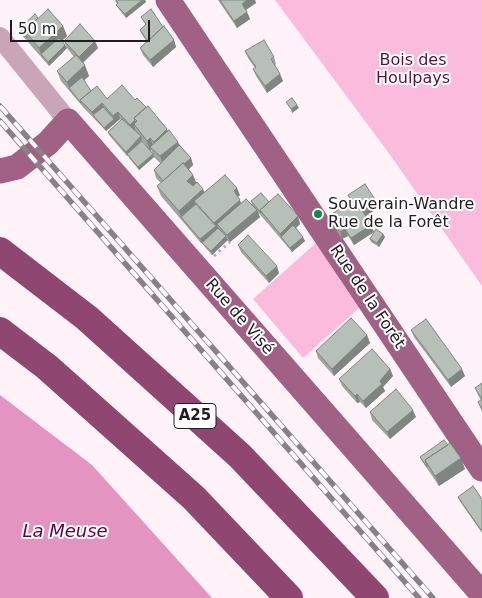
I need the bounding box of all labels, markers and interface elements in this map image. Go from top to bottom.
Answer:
scale bar [12,10,152,42]
text: 50 m [18,20,56,38]
park label: Bois des Houlpays [376,51,450,89]
place label: Souverain-Wandre Rue de la Forêt [328,195,474,233]
marker: Souverain-Wandre Rue de la Forêt [312,208,324,220]
street label: Rue de la Forêt [325,242,409,352]
street label: Rue de Visé [201,275,277,359]
road number: A25 [174,404,216,428]
water label: La Meuse [22,521,108,543]

